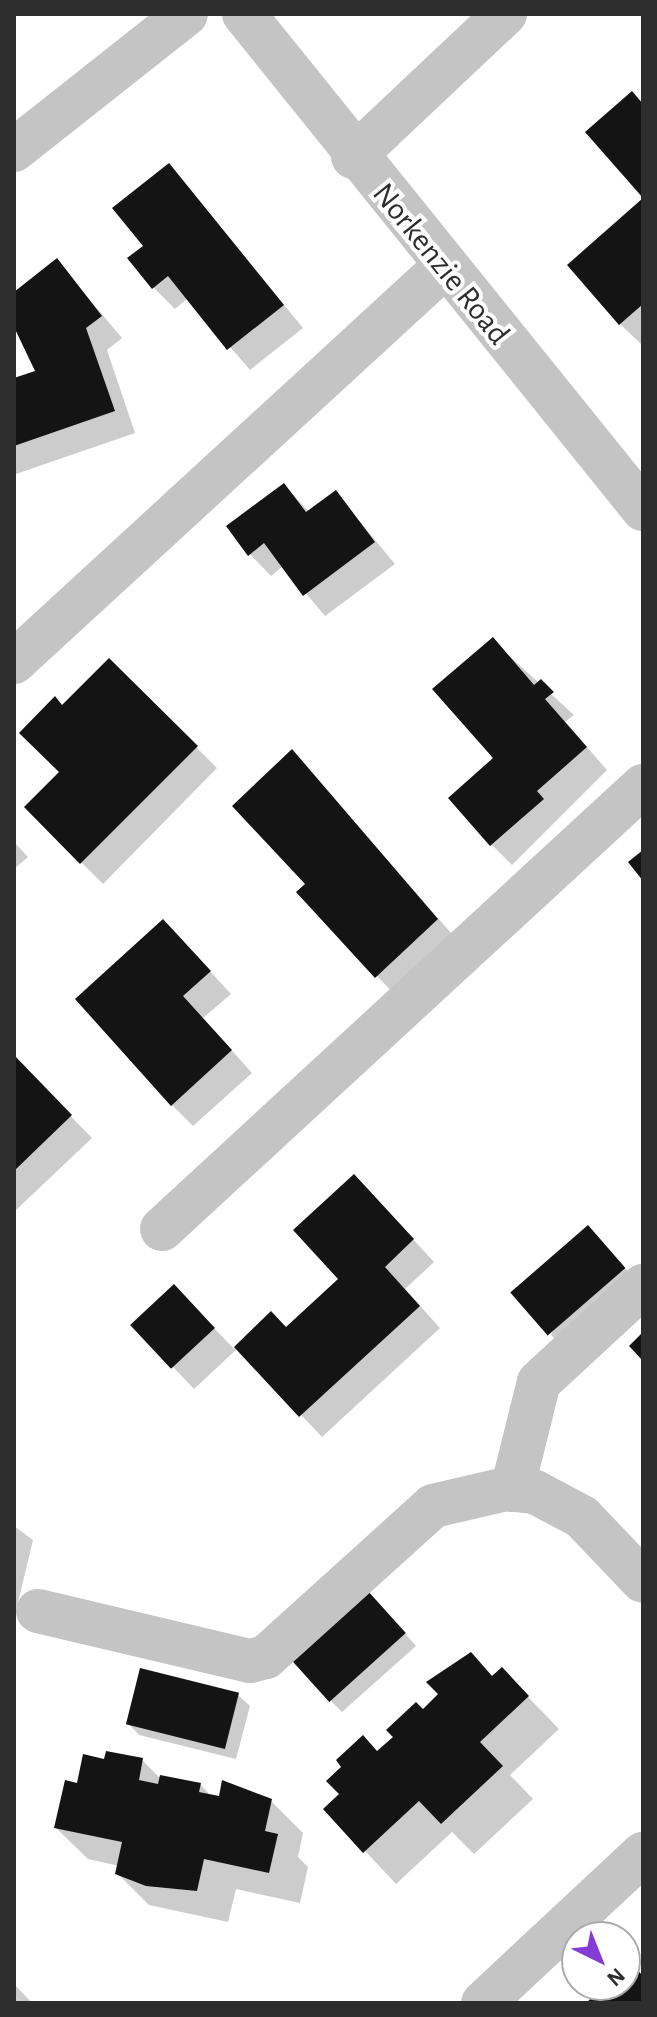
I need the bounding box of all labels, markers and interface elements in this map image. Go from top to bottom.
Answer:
street label: Norkenzie Road [364,175,518,353]
north arrow [561,1921,641,2001]
text: N [603,1964,629,1990]

